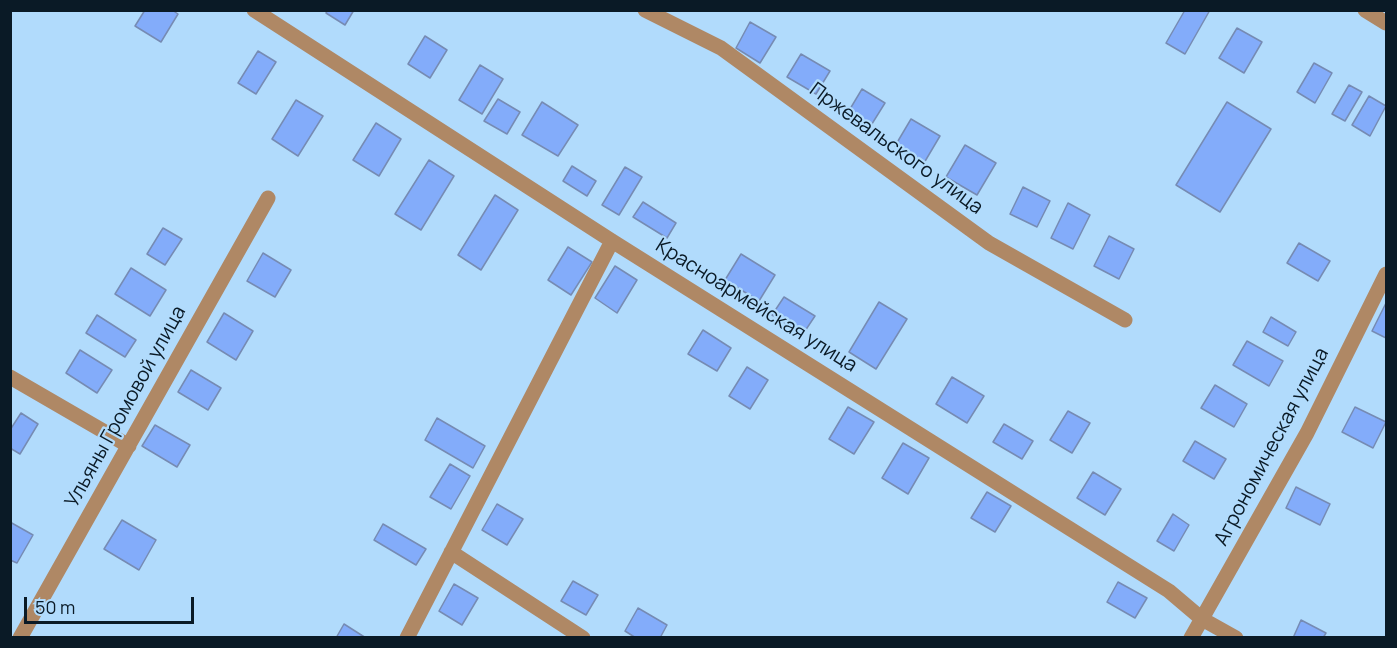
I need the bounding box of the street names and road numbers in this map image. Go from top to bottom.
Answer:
street label: Пржевальского улица [805,78,987,220]
street label: Красноармейская улица [651,234,861,378]
street label: Ульяны Громовой улица [61,302,191,512]
street label: Агрономическая улица [1210,344,1334,550]

